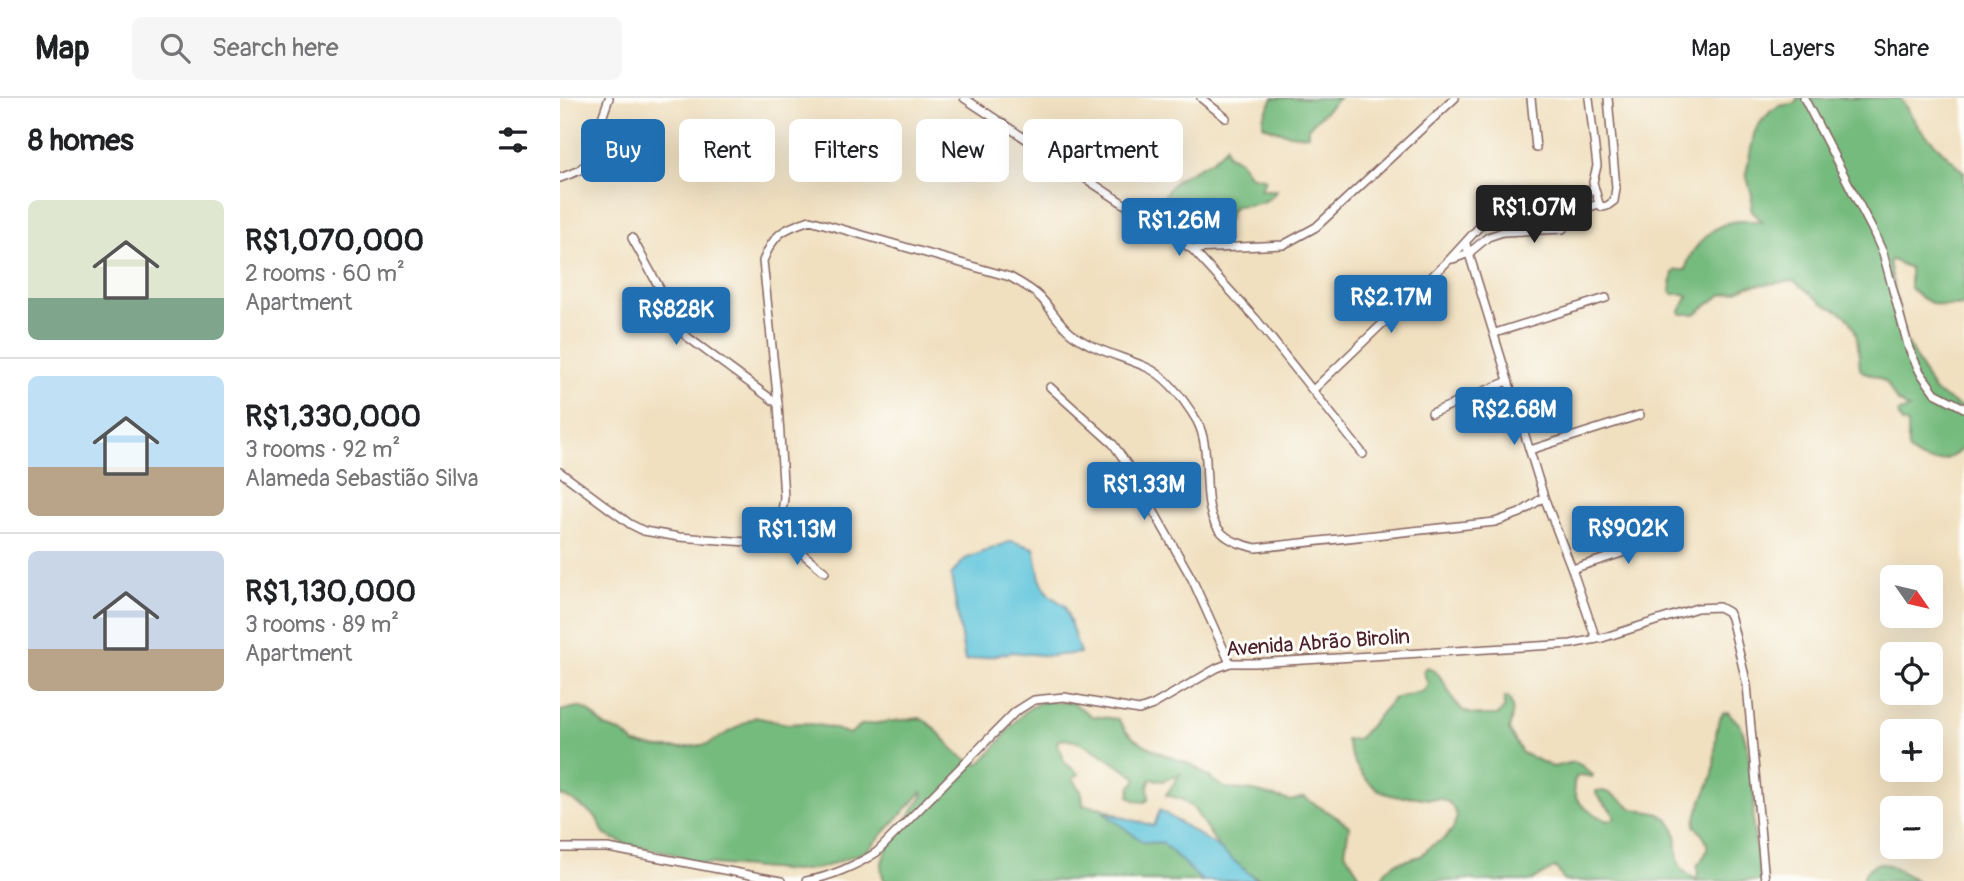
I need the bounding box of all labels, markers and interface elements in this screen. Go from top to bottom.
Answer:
search box [132,17,622,80]
text: Map [35,28,90,69]
icon: search [156,29,194,67]
text: Search here [212,32,339,64]
text: Map [1691,34,1731,63]
text: Layers [1769,34,1835,63]
text: Share [1873,34,1929,63]
chip: Buy [581,119,665,182]
chip: Rent [679,119,775,182]
chip: Filters [789,119,902,182]
chip: New [916,119,1009,182]
chip: Apartment [1023,119,1183,182]
icon: filters [494,121,532,159]
text: 8 homes [28,122,134,159]
pin: R$1.07M [1469,186,1599,245]
text: R$1.07M [1492,193,1576,222]
pin: R$1.26M [1114,198,1244,258]
text: R$1.26M [1138,206,1220,235]
text: R$1,070,000 [245,222,424,259]
icon: home [84,228,168,312]
text: 2 rooms · 60 m² [245,259,405,288]
pin: R$2.17M [1326,275,1456,335]
text: R$2.17M [1350,283,1432,312]
text: Apartment [245,288,352,317]
pin: R$828K [619,288,733,347]
text: R$828K [638,295,714,324]
pin: R$2.68M [1449,388,1579,447]
text: R$2.68M [1471,395,1557,424]
text: R$1,330,000 [245,398,421,435]
icon: home [84,404,168,488]
text: 3 rooms · 92 m² [245,435,400,464]
pin: R$1.33M [1079,462,1209,522]
text: Alameda Sebastião Silva [245,464,478,493]
text: R$1.33M [1103,470,1185,499]
pin: R$902K [1571,506,1685,566]
pin: R$1.13M [732,508,862,567]
text: R$902K [1588,514,1668,543]
text: R$1.13M [758,515,836,544]
north arrow [1880,565,1942,628]
map controls [1880,565,1943,859]
text: R$1,130,000 [245,573,416,610]
icon: home [84,579,168,663]
text: 3 rooms · 89 m² [245,610,399,639]
street label: Avenida Abrão Birolin [1225,623,1411,663]
text: Apartment [245,639,352,668]
button: locate [1880,642,1943,705]
button: + [1880,719,1943,782]
button: − [1880,796,1943,859]

